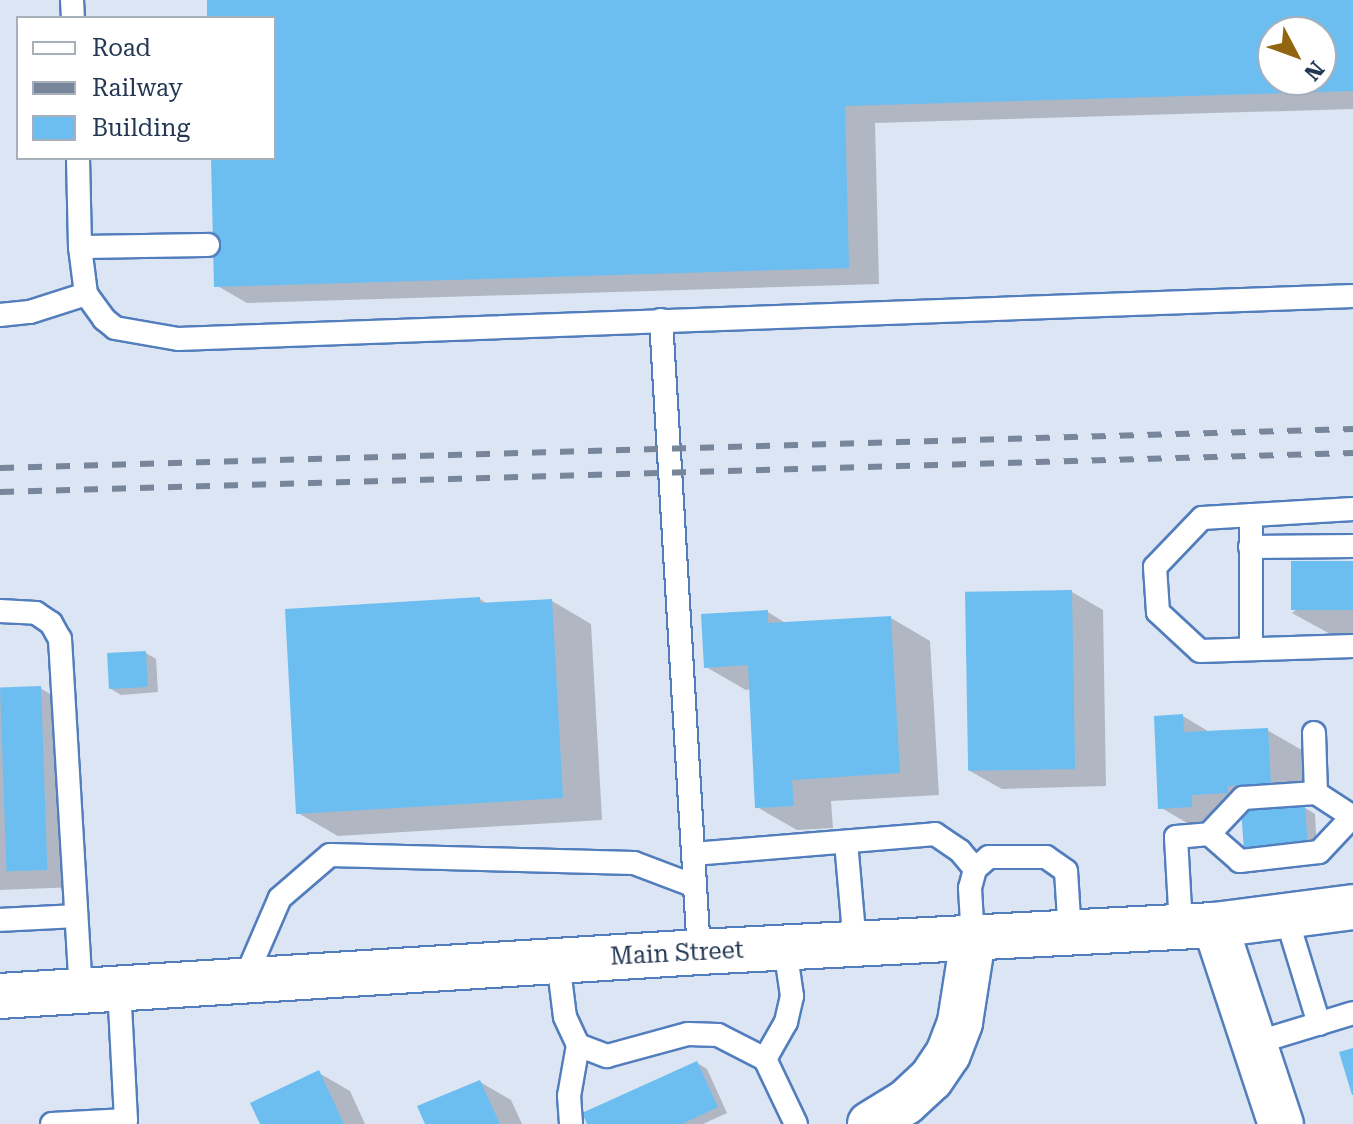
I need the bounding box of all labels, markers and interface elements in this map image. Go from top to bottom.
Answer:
legend [16,16,276,160]
north arrow [1257,16,1337,96]
text: Road [92,34,151,62]
text: N [1299,56,1329,85]
text: Railway [92,74,183,102]
text: Building [92,114,190,142]
street label: Main Street [609,936,745,972]

